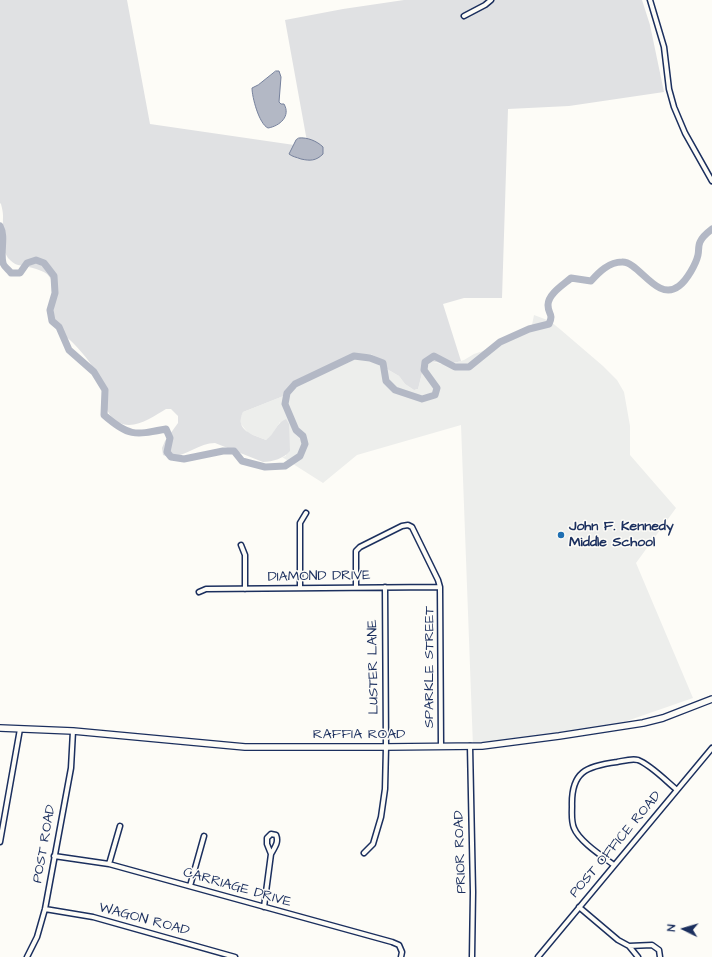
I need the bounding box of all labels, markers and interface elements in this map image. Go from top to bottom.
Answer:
place label: John F. Kennedy Middle School [569,519,674,552]
marker: John F. Kennedy Middle School [556,530,566,540]
street label: DIAMOND DRIVE [267,568,371,586]
street label: SPARKLE STREET [422,606,438,728]
street label: LUSTER LANE [365,619,383,715]
street label: RAFFIA ROAD [313,727,405,743]
street label: POST OFFICE ROAD [567,788,665,902]
street label: POST ROAD [30,804,60,884]
street label: PRIOR ROAD [451,810,471,894]
street label: CARRIAGE DRIVE [181,865,293,911]
street label: WAGON ROAD [97,900,191,940]
north arrow [664,909,704,949]
text: N [664,924,679,932]

